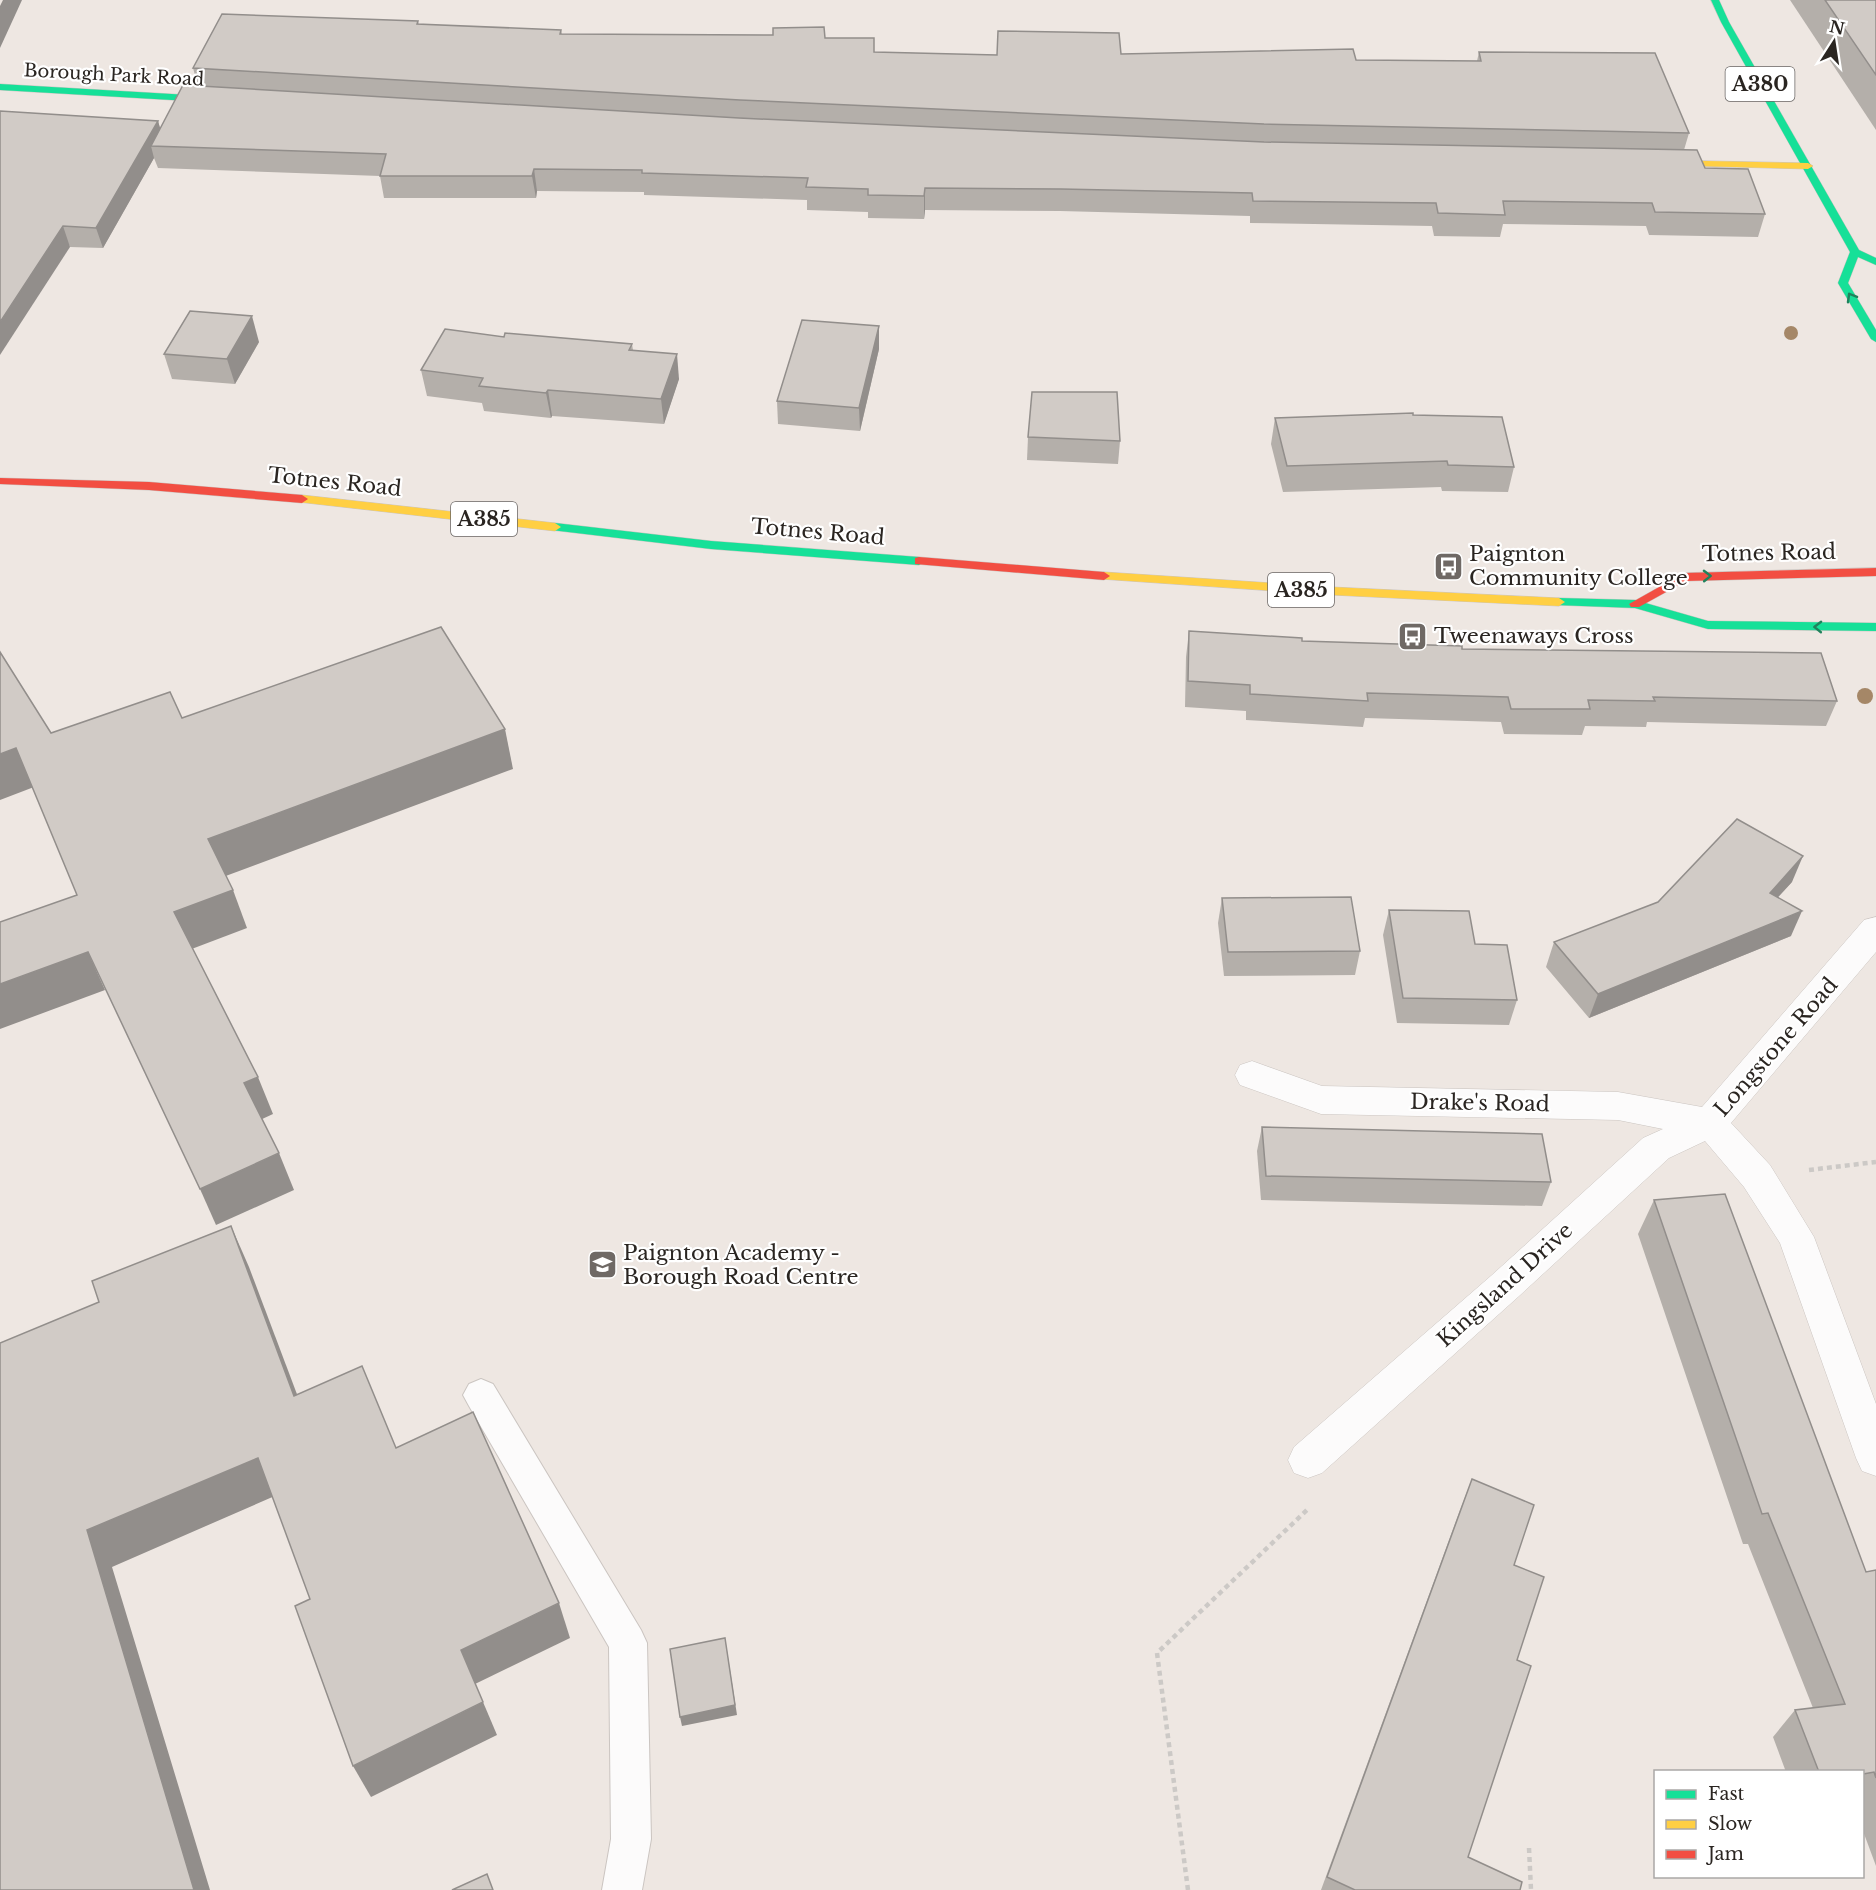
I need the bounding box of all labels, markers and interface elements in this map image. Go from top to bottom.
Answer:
north arrow [1804,12,1864,72]
text: N [1828,16,1847,39]
street label: Borough Park Road [23,59,205,91]
road number: A380 [1726,67,1794,101]
one-way arrow [1847,293,1858,303]
street label: Totnes Road [267,462,403,502]
road number: A385 [451,502,517,536]
street label: Totnes Road [750,513,886,551]
street label: Totnes Road [1702,539,1836,567]
place label: Paignton Community College [1469,541,1688,591]
bus stop icon: Paignton Community College [1432,550,1464,582]
one-way arrow [1703,570,1712,582]
road number: A385 [1268,573,1334,607]
bus stop icon: Tweenaways Cross [1397,620,1429,652]
one-way arrow [1813,620,1822,633]
place label: Tweenaways Cross [1434,623,1634,649]
street label: Longstone Road [1709,972,1843,1122]
street label: Drake's Road [1410,1089,1550,1117]
street label: Kingsland Drive [1432,1217,1578,1353]
place label: Paignton Academy - Borough Road Centre [623,1240,859,1290]
school or university icon: Paignton Academy - Borough Road Centre [586,1249,618,1281]
legend [1654,1770,1864,1878]
text: Fast [1708,1783,1745,1805]
text: Slow [1708,1813,1753,1835]
text: Jam [1706,1843,1744,1865]

